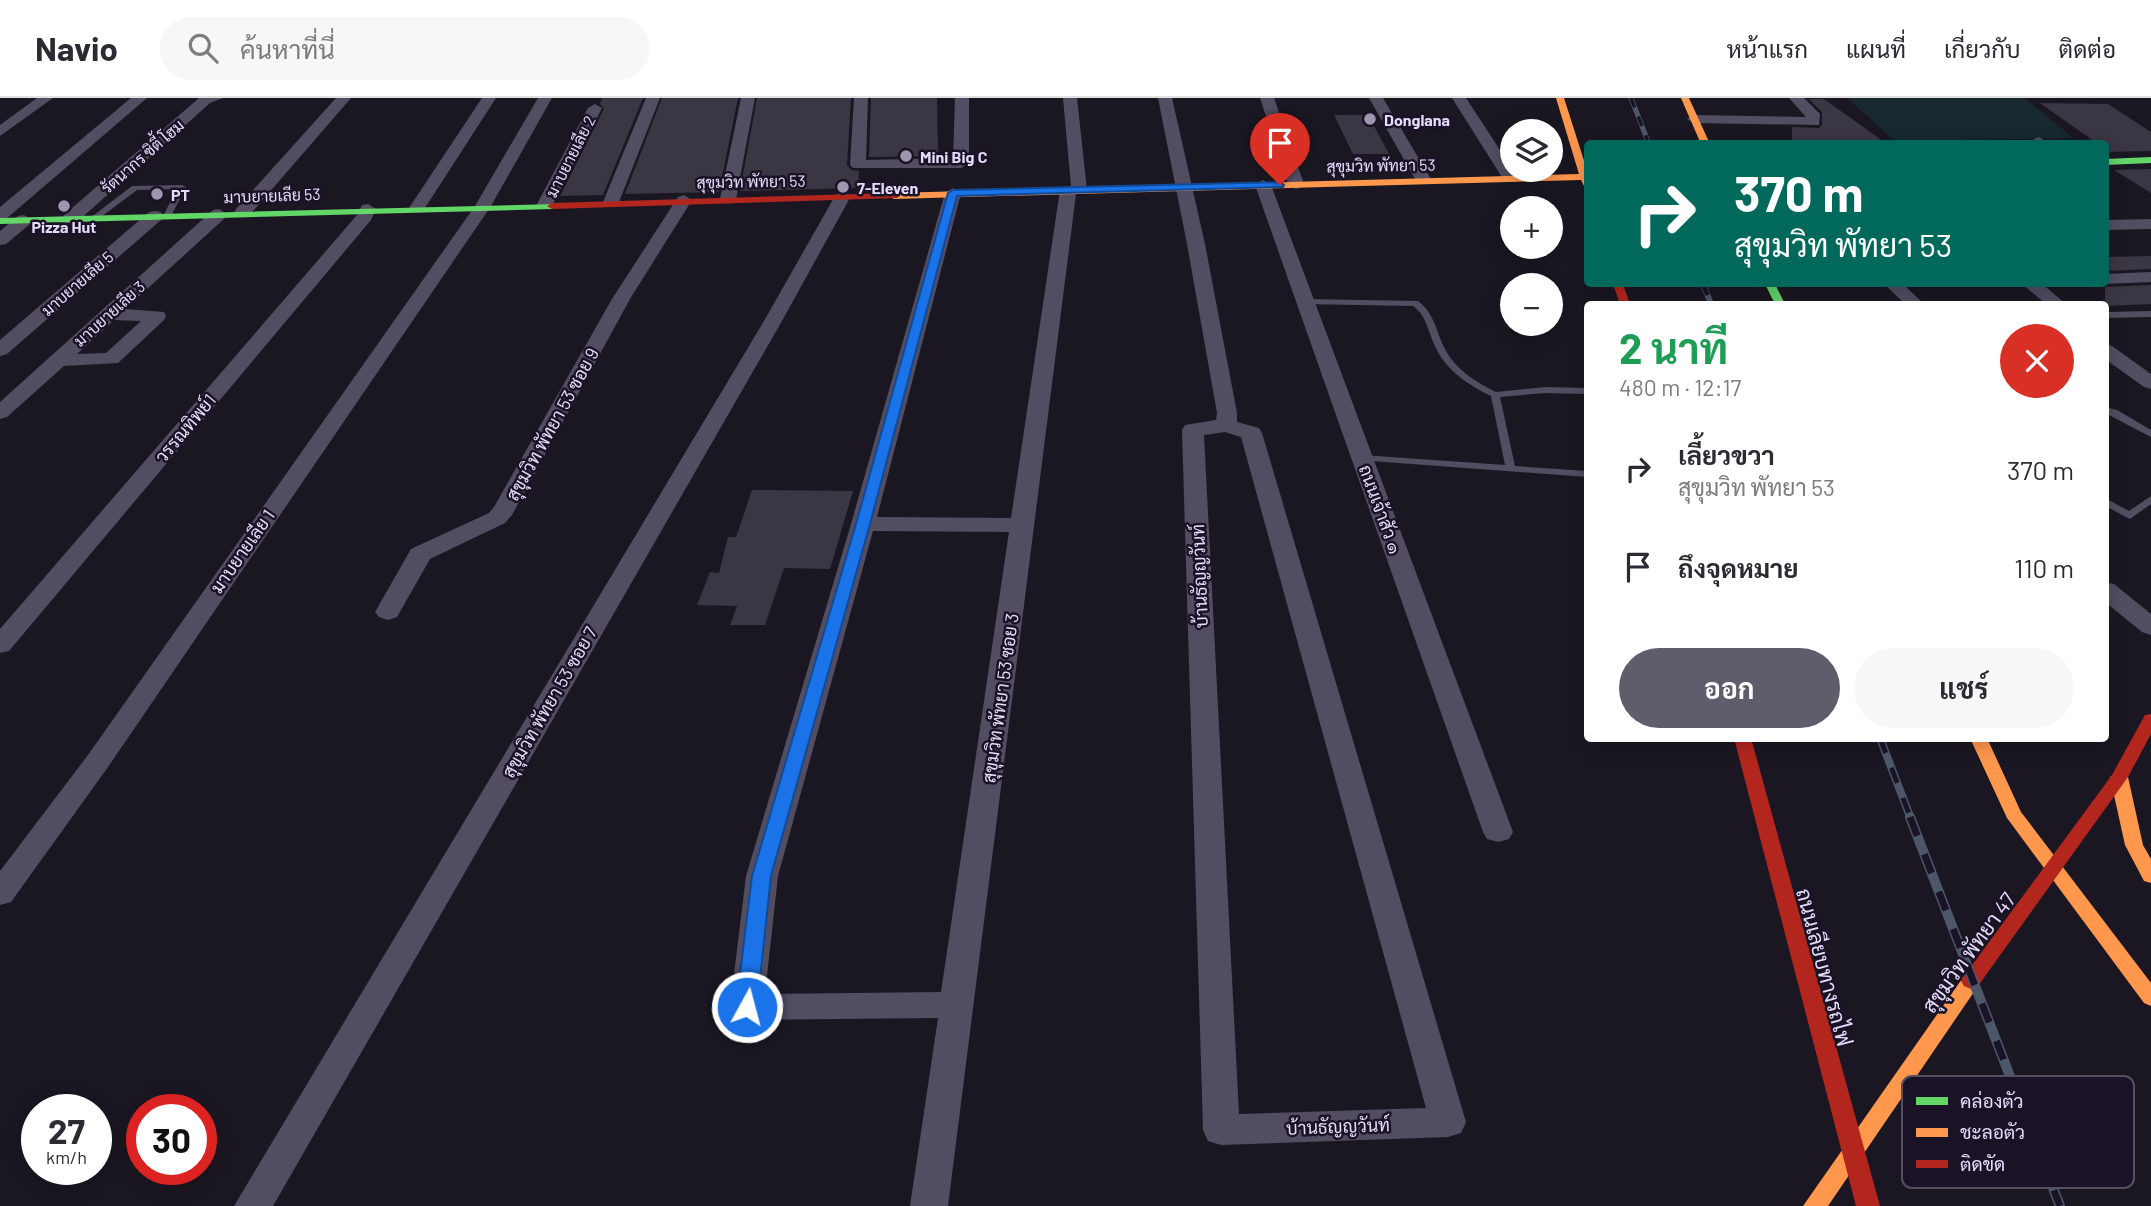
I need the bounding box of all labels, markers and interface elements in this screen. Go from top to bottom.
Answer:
search box [160,17,650,80]
text: Navio [35,28,118,68]
icon: search [184,29,222,67]
text: ค้นหาที่นี่ [240,33,335,64]
text: หน้าแรก [1727,34,1808,63]
text: แผนที่ [1846,34,1906,63]
text: เกี่ยวกับ [1944,34,2021,63]
text: ติดต่อ [2059,34,2116,63]
place label: Donglana [1384,110,1450,129]
marker: Donglana [1362,111,1378,127]
street label: รัตนากร ซิตี้ โฮม [94,112,187,197]
street label: มาบยายเลีย 2 [540,112,599,200]
pin [1250,113,1310,185]
map controls [1500,119,1563,336]
button: layers [1500,119,1563,182]
icon: arrive [1261,124,1299,162]
place label: Mini Big C [920,147,988,166]
marker: Mini Big C [898,148,914,164]
street label: สุขุมวิท พัทยา 53 [1326,155,1436,178]
text: 370 m [1734,163,1863,222]
icon: right [1619,168,1710,259]
street label: สุขุมวิท พัทยา 53 [696,171,806,194]
place label: 7-Eleven [857,178,918,197]
marker: 7-Eleven [835,179,851,195]
street label: มาบยายเลีย 53 [223,183,321,206]
place label: PT [171,185,190,204]
marker: PT [149,186,165,202]
button: + [1500,196,1563,259]
marker: Pizza Hut [56,198,72,214]
place label: Pizza Hut [32,217,96,236]
text: สุขุมวิท พัทยา 53 [1734,225,1952,263]
street label: มาบยายเลีย 5 [37,246,117,319]
button: − [1500,273,1563,336]
street label: มาบยายเลีย 3 [69,275,148,350]
text: 2 นาที [1619,322,1728,372]
button: close [2000,324,2074,398]
street label: สุขุมวิท พัทยา 53 ซอย 9 [501,344,605,505]
text: 480 m · 12:17 [1619,373,1741,401]
street label: วรรณทิพย์1 [149,389,220,467]
text: เลี้ยวขวา [1678,439,1775,470]
icon: right [1619,450,1657,488]
text: 370 m [2007,454,2074,485]
street label: ถนนเจ้าสัว ๑ [1355,461,1407,557]
text: สุขุมวิท พัทยา 53 [1678,473,1835,501]
street label: มาบยายเลีย 1 [204,504,279,597]
street label: บ้านธัญญวันท์ [1185,524,1213,628]
icon: arrive [1619,548,1657,586]
text: ถึงจุดหมาย [1678,552,1799,583]
text: 110 m [2014,552,2074,583]
street label: สุขุมวิท พัทยา 53 ซอย 3 [977,612,1025,785]
street label: สุขุมวิท พัทยา 53 ซอย 7 [497,622,603,782]
button: ออก [1619,648,1840,728]
button: แชร์ [1854,648,2074,728]
street label: ถนนเลียบทางรถไฟ [1792,885,1858,1049]
street label: สุขุมวิท พัทยา 47 [1916,887,2022,1019]
position arrow [710,970,784,1044]
legend [1902,1076,2134,1188]
text: คล่องตัว [1960,1089,2024,1112]
speed limit sign: 30 [126,1094,217,1185]
text: 27 [48,1109,85,1151]
street label: บ้านธัญญวันท์ [1286,1112,1390,1140]
text: ชะลอตัว [1960,1120,2025,1143]
text: km/h [46,1146,87,1168]
text: ติดขัด [1960,1152,2005,1175]

